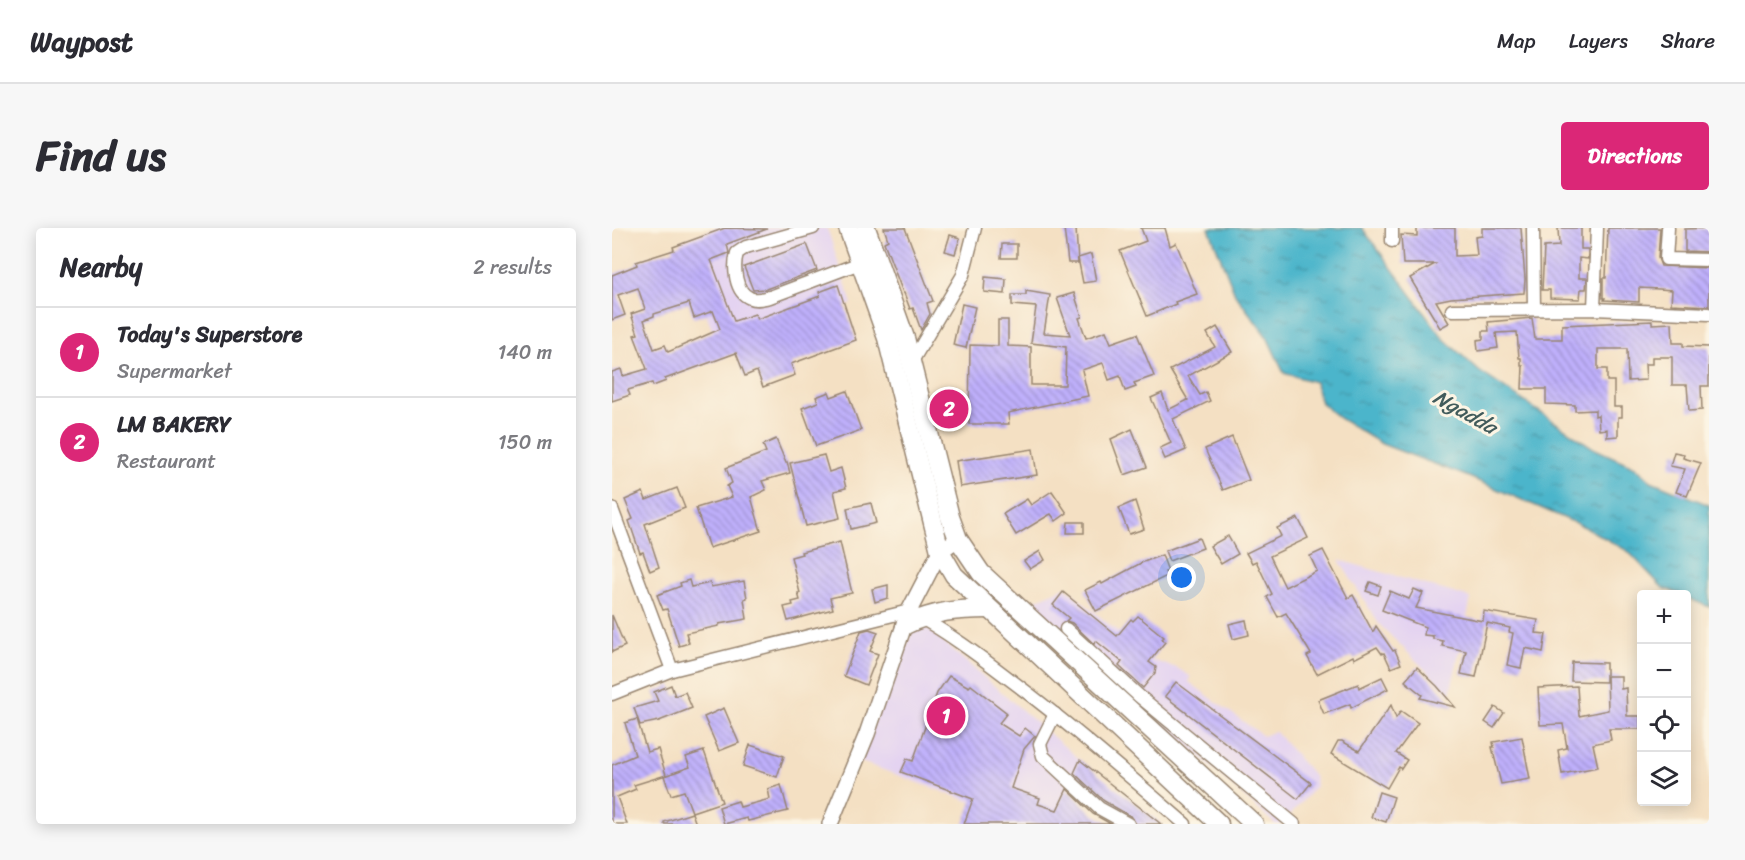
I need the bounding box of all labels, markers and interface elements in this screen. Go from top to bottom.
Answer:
text: Waypost [30,17,133,66]
text: Map [1497,22,1536,60]
text: Layers [1569,22,1628,60]
text: Share [1661,22,1715,60]
text: Find us [36,119,166,193]
button: Directions [1561,122,1709,190]
text: Nearby [60,244,142,290]
text: 2 results [473,250,552,285]
text: Today's Superstore [117,315,302,354]
text: 1 [75,335,84,370]
text: 140 m [498,335,552,370]
text: Supermarket [117,354,232,389]
water label: Ngadda [1426,379,1506,446]
pin: 2 [930,386,968,432]
text: LM BAKERY [117,405,231,444]
text: 2 [74,425,85,460]
text: 150 m [498,425,552,460]
text: Restaurant [117,444,216,479]
your location [1167,563,1196,592]
map controls [1637,590,1691,806]
button: + [1637,590,1691,644]
button: − [1637,644,1691,698]
pin: 1 [926,694,966,738]
button: locate [1637,698,1691,752]
button: layers [1637,752,1691,806]

